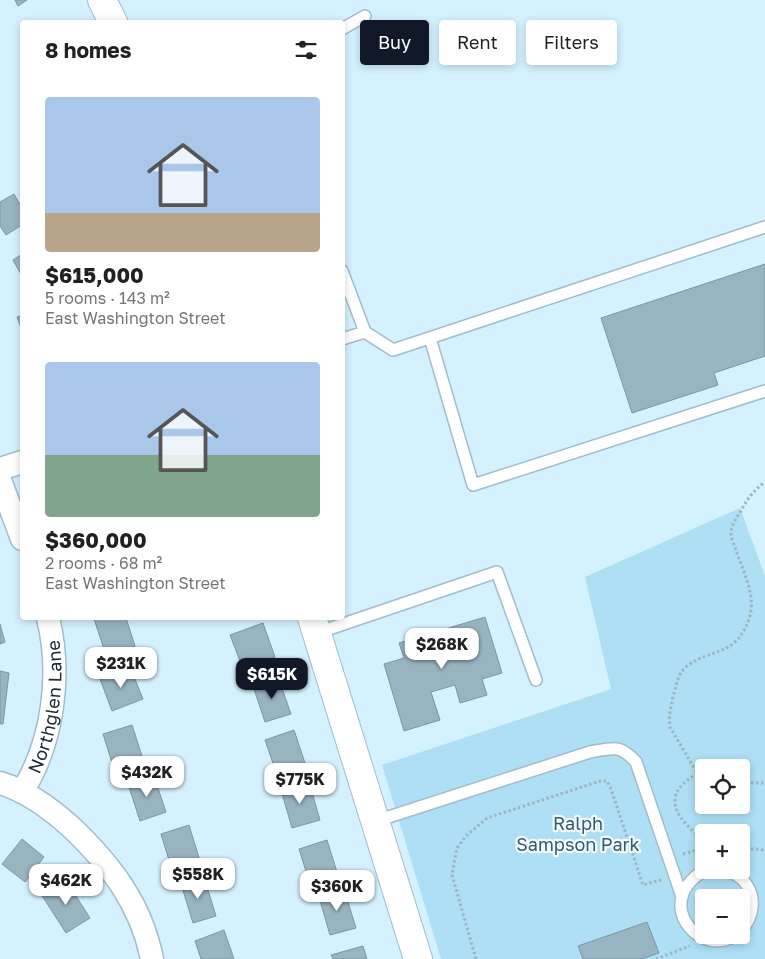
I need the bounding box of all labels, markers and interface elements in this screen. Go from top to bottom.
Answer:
chip: Buy [360,20,429,65]
chip: Rent [439,20,516,65]
chip: Filters [526,20,617,65]
icon: filters [292,36,320,64]
text: 8 homes [45,37,132,63]
icon: home [138,130,228,220]
text: $615,000 [45,262,144,288]
text: 5 rooms · 143 m² [45,288,170,308]
text: East Washington Street [45,308,226,328]
icon: home [138,395,228,485]
text: $360,000 [45,527,147,553]
text: 2 rooms · 68 m² [45,553,162,573]
text: East Washington Street [45,573,226,593]
pin: $268K [407,628,477,670]
text: $268K [416,634,468,654]
street label: Northglen Lane [23,639,65,777]
pin: $231K [86,646,156,689]
text: $231K [96,653,146,673]
pin: $615K [237,658,307,700]
text: $615K [247,664,297,684]
pin: $432K [112,756,182,798]
map controls [695,759,750,944]
button: locate [695,759,750,814]
text: $432K [121,762,173,782]
pin: $775K [265,762,335,805]
text: $775K [275,769,325,789]
park label: Ralph Sampson Park [516,812,640,855]
button: + [695,824,750,879]
pin: $558K [163,858,233,900]
pin: $462K [31,864,101,906]
text: $558K [172,864,224,884]
text: $462K [40,870,92,890]
pin: $360K [302,870,372,912]
text: $360K [311,876,363,896]
button: − [695,889,750,944]

